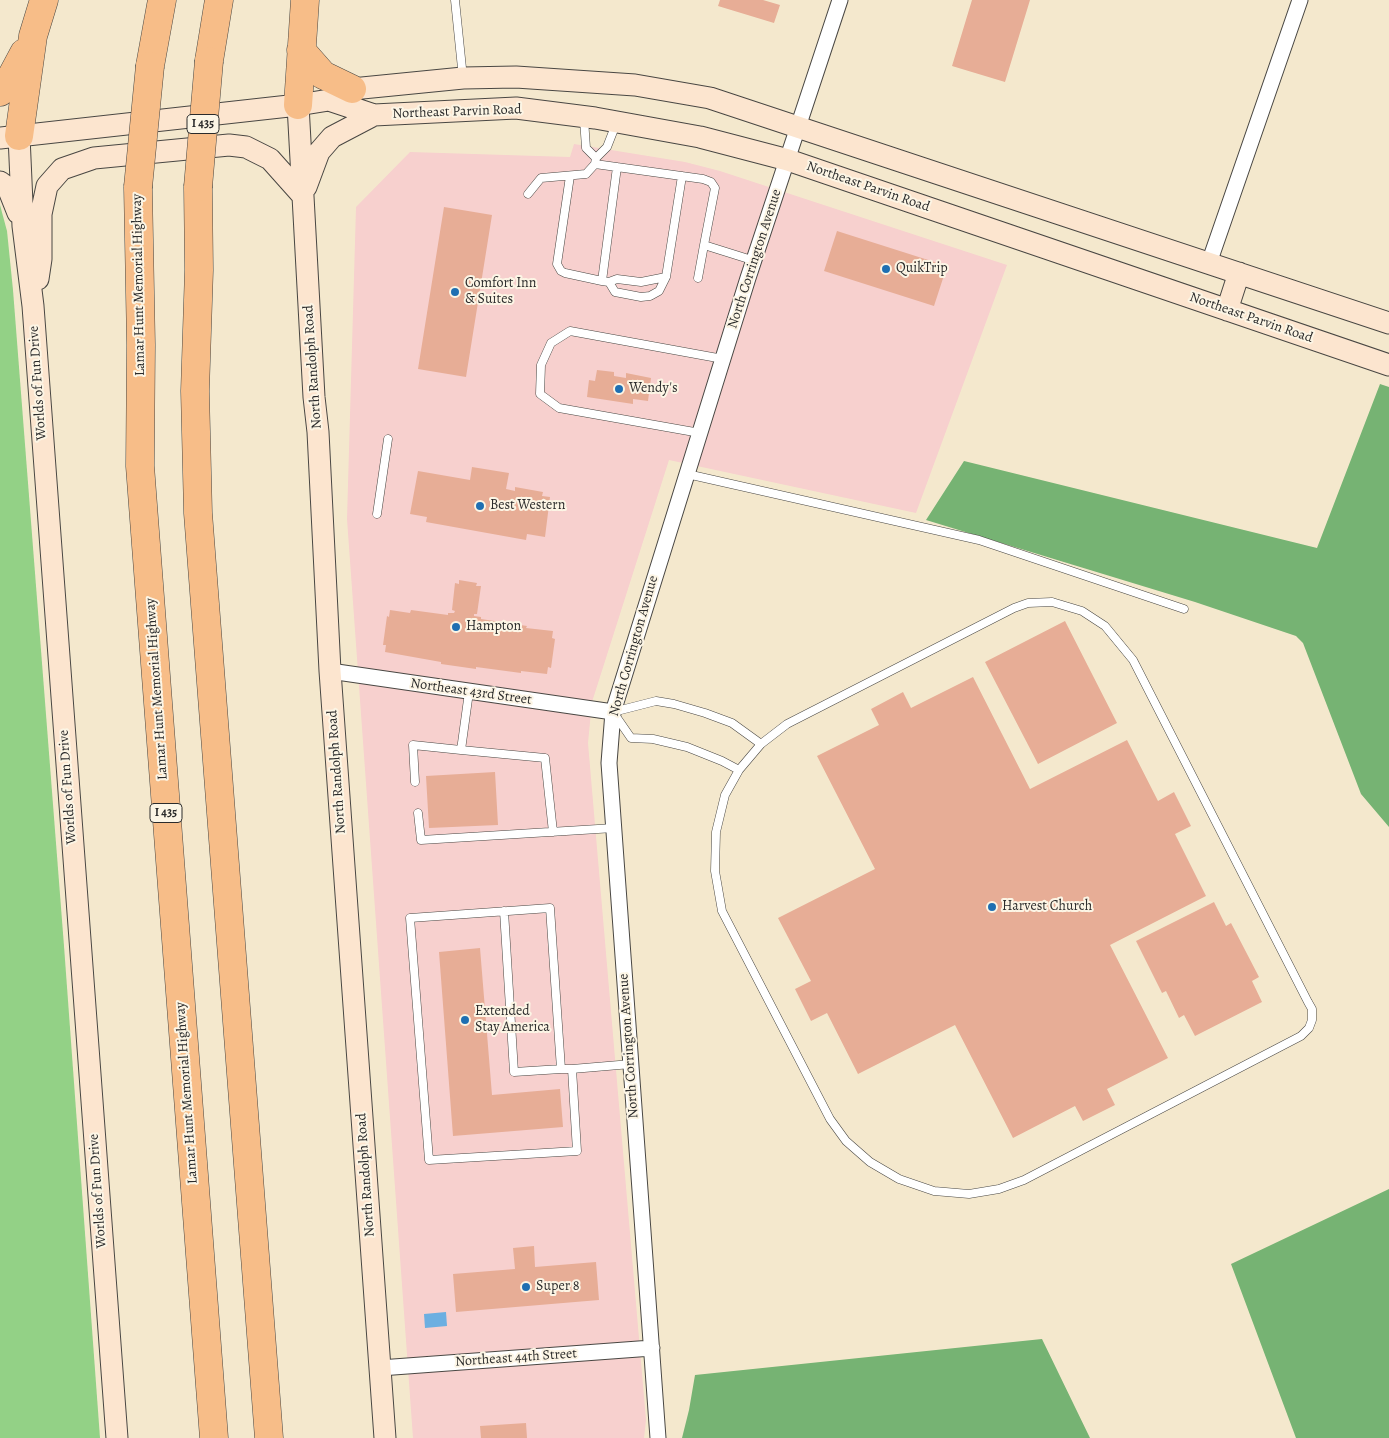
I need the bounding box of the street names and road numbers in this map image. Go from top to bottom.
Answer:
street label: Northeast Parvin Road [392,101,522,123]
road number: I 435 [187,115,219,134]
street label: Northeast Parvin Road [804,158,932,216]
street label: North Corrington Avenue [725,187,785,331]
street label: Lamar Hunt Memorial Highway [129,194,149,376]
street label: Northeast Parvin Road [1187,289,1315,347]
street label: North Randolph Road [300,304,326,430]
street label: Worlds of Fun Drive [26,325,50,441]
street label: North Corrington Avenue [606,574,662,718]
street label: Lamar Hunt Memorial Highway [142,597,172,781]
street label: Northeast 43rd Street [409,675,533,709]
street label: North Randolph Road [324,709,350,835]
street label: Worlds of Fun Drive [56,729,80,845]
road number: I 435 [150,804,182,822]
street label: North Corrington Avenue [616,973,642,1119]
street label: Lamar Hunt Memorial Highway [172,1001,202,1185]
street label: North Randolph Road [353,1112,379,1238]
street label: Worlds of Fun Drive [86,1133,110,1249]
street label: Northeast 44th Street [455,1345,577,1371]

